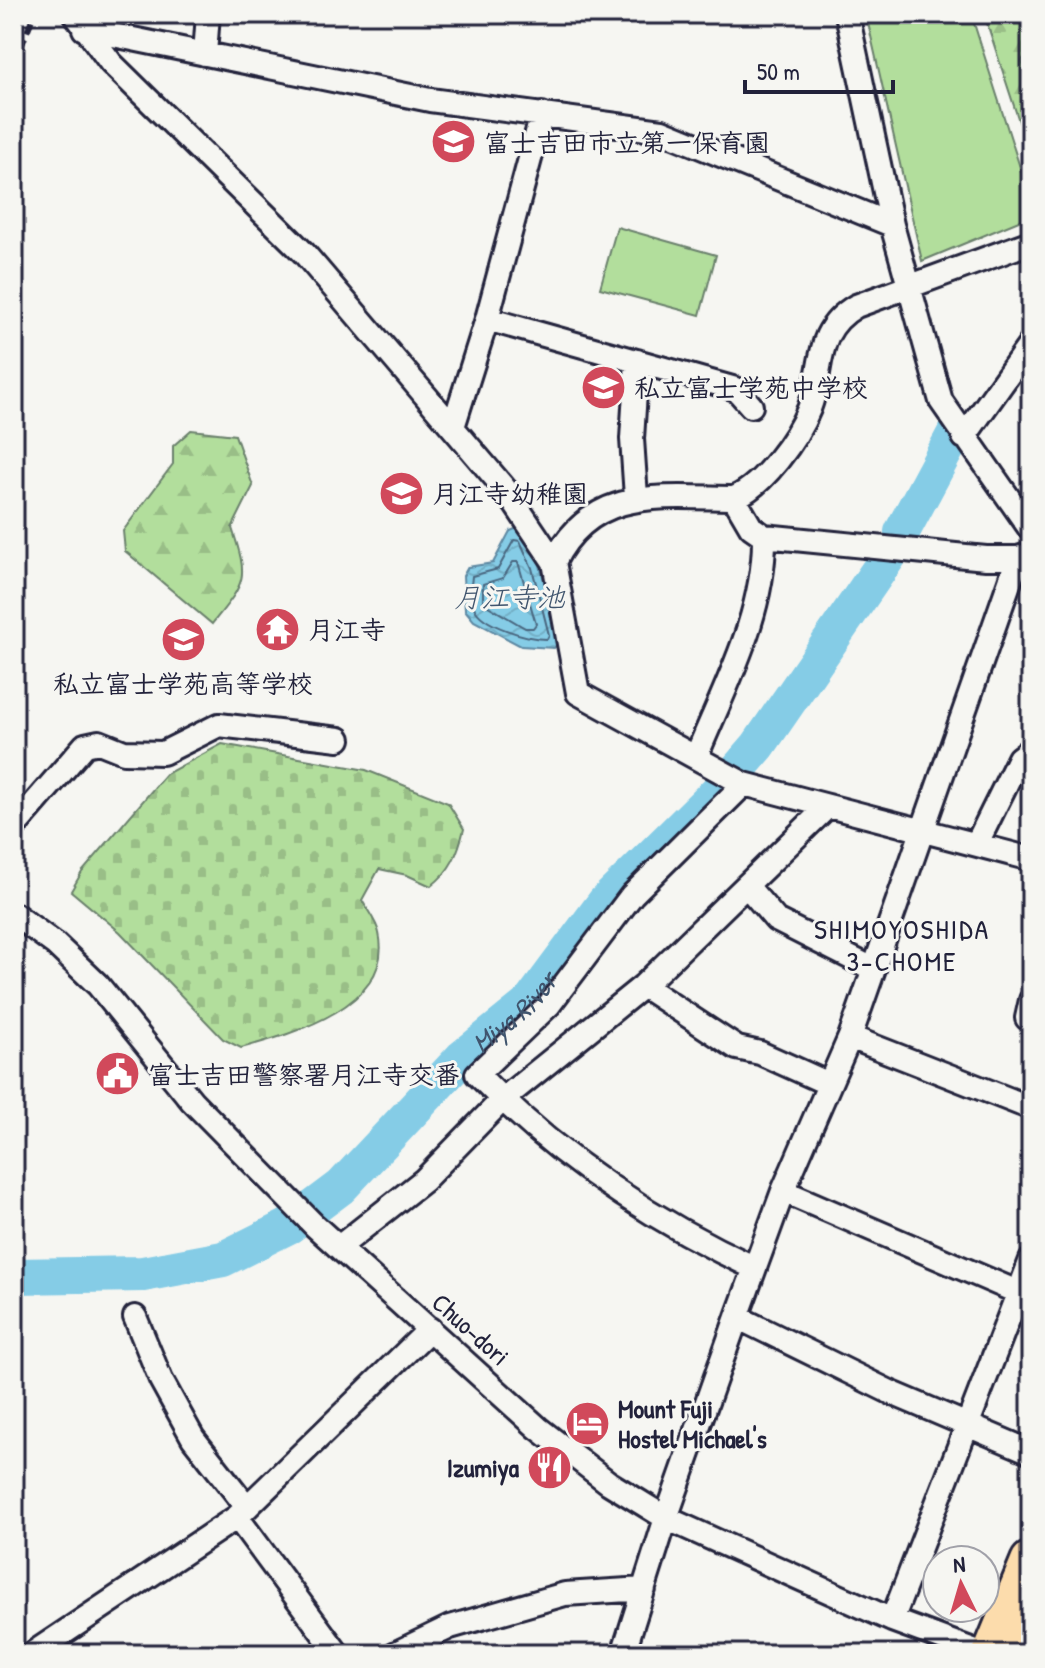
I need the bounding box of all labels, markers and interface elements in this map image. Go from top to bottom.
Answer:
scale bar [745,44,893,94]
text: 50 m [757,55,800,87]
school or university icon: 富士吉田市立第一保育園 [429,118,477,166]
place label: 富士吉田市立第一保育園 [484,125,770,160]
school or university icon: 私立富士学苑中学校 [579,363,627,411]
place label: 私立富士学苑中学校 [634,370,868,405]
school or university icon: 月江寺幼稚園 [377,469,425,517]
place label: 月江寺幼稚園 [432,476,588,511]
water label: 月江寺池 [453,578,566,616]
temple icon: 月江寺 [253,605,301,653]
place label: 月江寺 [308,612,386,647]
school or university icon: 私立富士学苑高等学校 [159,616,207,664]
place label: 私立富士学苑高等学校 [53,666,313,701]
district label: SHIMOYOSHIDA 3-CHOME [814,910,990,980]
water label: Miya River [464,961,568,1062]
public building icon: 富士吉田警察署月江寺交番 [93,1050,141,1098]
place label: 富士吉田警察署月江寺交番 [148,1057,460,1092]
street label: Chuo-dori [425,1285,517,1373]
place label: Mount Fuji Hostel Michael's [618,1391,767,1456]
hotel icon: Mount Fuji Hostel Michael's [563,1399,611,1447]
restaurant icon: Izumiya [526,1443,574,1491]
place label: Izumiya [447,1450,520,1486]
north arrow [921,1544,1001,1624]
text: N [952,1549,967,1580]

